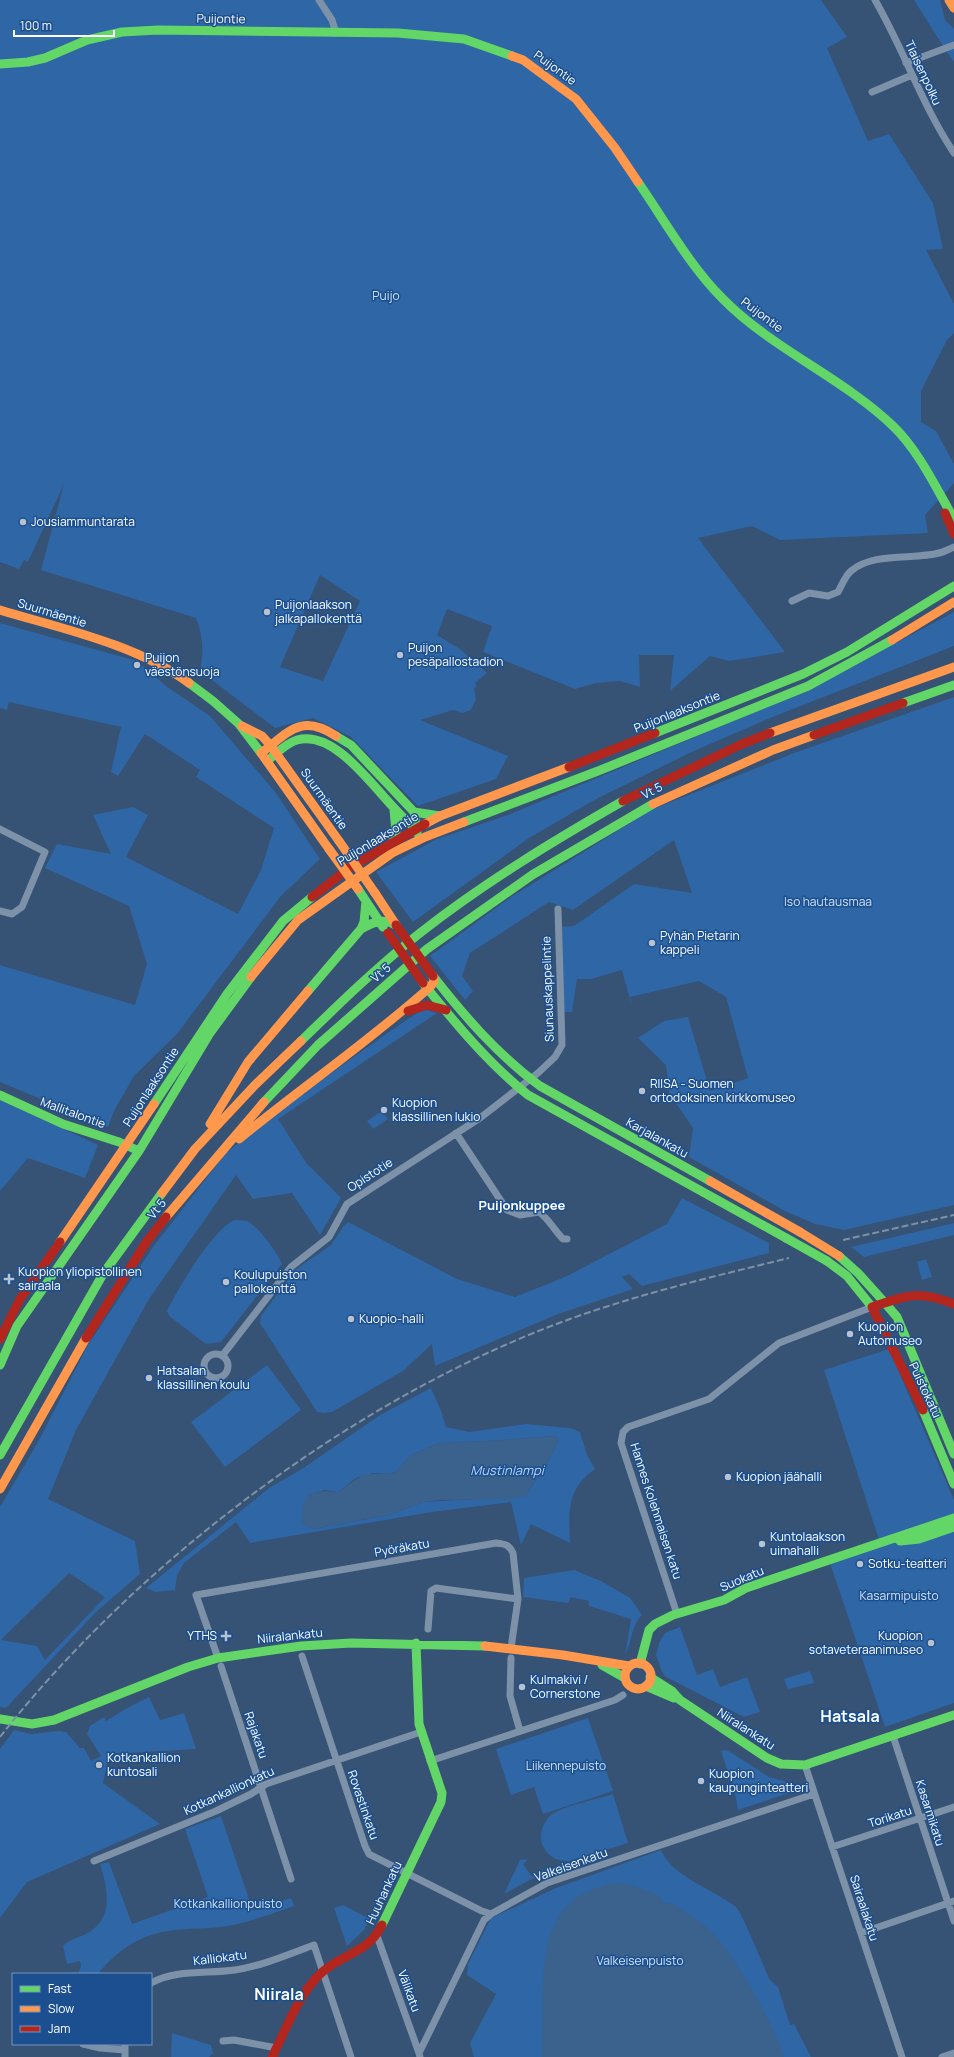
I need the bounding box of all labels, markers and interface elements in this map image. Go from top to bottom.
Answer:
street label: Puijontie [196,10,246,27]
scale bar [14,12,114,38]
text: 100 m [20,17,52,34]
street label: Tiaisenpolku [901,38,946,108]
street label: Puijontie [530,46,580,89]
park label: Puijo [372,287,400,304]
street label: Puijontie [738,293,787,336]
place label: Jousiammuntarata [31,513,135,530]
marker: Jousiammuntarata [18,517,28,527]
street label: Suurmäentie [16,594,89,631]
place label: Puijonlaakson jalkapallokenttä [274,596,362,627]
marker: Puijonlaakson jalkapallokenttä [262,607,272,617]
place label: Puijon pesäpallostadion [408,639,503,670]
place label: Puijon väestönsuoja [145,649,220,680]
marker: Puijon pesäpallostadion [395,650,405,660]
marker: Puijon väestönsuoja [132,660,142,670]
street label: Puijonlaaksontie [631,687,722,737]
street label: Suurmäentie [297,765,352,833]
street label: Vt 5 [638,778,665,803]
street label: Puijonlaaksontie [334,808,421,869]
park label: Iso hautausmaa [784,893,872,910]
place label: Pyhän Pietarin kappeli [660,927,740,958]
street label: Siunauskappelintie [537,936,558,1042]
marker: Pyhän Pietarin kappeli [647,938,657,948]
street label: Vt 5 [367,959,394,986]
street label: Puijonlaaksontie [119,1044,183,1130]
place label: RIISA - Suomen ortodoksinen kirkkomuseo [650,1075,795,1106]
marker: RIISA - Suomen ortodoksinen kirkkomuseo [637,1086,647,1096]
street label: Mallitalontie [38,1093,108,1132]
place label: Kuopion klassillinen lukio [392,1094,480,1125]
marker: Kuopion klassillinen lukio [379,1105,389,1115]
street label: Karjalankatu [623,1113,692,1162]
street label: Opistotie [344,1154,396,1196]
street label: Vt 5 [143,1195,170,1222]
district label: Puijonkuppee [479,1196,566,1214]
place label: Kuopion yliopistollinen sairaala [18,1263,142,1294]
place label: Koulupuiston pallokenttä [234,1266,307,1297]
marker: Kuopion yliopistollinen sairaala [3,1273,15,1285]
marker: Koulupuiston pallokenttä [221,1277,231,1287]
place label: Kuopio-halli [359,1310,424,1327]
marker: Kuopio-halli [346,1314,356,1324]
place label: Kuopion Automuseo [858,1318,922,1349]
marker: Kuopion Automuseo [845,1329,855,1339]
street label: Puistokatu [905,1359,946,1420]
place label: Hatsalan klassillinen koulu [157,1362,250,1393]
marker: Hatsalan klassillinen koulu [144,1373,154,1383]
street label: Hannes Kolehmaisen katu [626,1441,687,1581]
water label: Mustinlampi [470,1461,546,1479]
place label: Kuopion jäähalli [736,1468,822,1485]
marker: Kuopion jäähalli [723,1472,733,1482]
place label: Kuntolaakson uimahalli [770,1528,845,1559]
street label: Pyöräkatu [373,1534,431,1561]
marker: Kuntolaakson uimahalli [757,1539,767,1549]
place label: Sotku-teatteri [868,1555,947,1572]
marker: Sotku-teatteri [855,1559,865,1569]
street label: Suokatu [717,1562,766,1595]
park label: Kasarmipuisto [859,1587,939,1604]
street label: Niiralankatu [256,1624,324,1647]
place label: YTHS [187,1627,217,1644]
place label: Kuopion sotaveteraanimuseo [809,1627,923,1658]
marker: YTHS [220,1630,232,1642]
marker: Kuopion sotaveteraanimuseo [926,1638,936,1648]
place label: Kulmakivi / Cornerstone [530,1671,600,1702]
marker: Kulmakivi / Cornerstone [517,1682,527,1692]
street label: Niiralankatu [714,1704,778,1754]
district label: Hatsala [820,1705,880,1727]
street label: Rajakatu [241,1709,272,1761]
place label: Kotkankallion kuntosali [107,1749,181,1780]
park label: Liikennepuisto [526,1757,606,1774]
marker: Kotkankallion kuntosali [94,1760,104,1770]
street label: Kotkankallionkatu [181,1762,277,1819]
place label: Kuopion kaupunginteatteri [709,1765,808,1796]
street label: Rovastinkatu [344,1768,383,1842]
marker: Kuopion kaupunginteatteri [696,1776,706,1786]
street label: Kasarmikatu [912,1778,949,1848]
street label: Torikatu [866,1801,914,1832]
street label: Valkeisenkatu [532,1843,610,1886]
street label: Huuhankatu [361,1858,406,1927]
street label: Sairaalakatu [846,1873,883,1943]
park label: Kotkankallionpuisto [174,1895,282,1912]
street label: Kalliokatu [192,1946,248,1969]
park label: Valkeisenpuisto [596,1952,684,1969]
street label: Välikatu [394,1967,425,2014]
legend [12,1973,152,2045]
text: Fast [48,1980,72,1997]
district label: Niirala [254,1983,304,2005]
text: Slow [48,2000,74,2017]
text: Jam [48,2020,70,2037]

